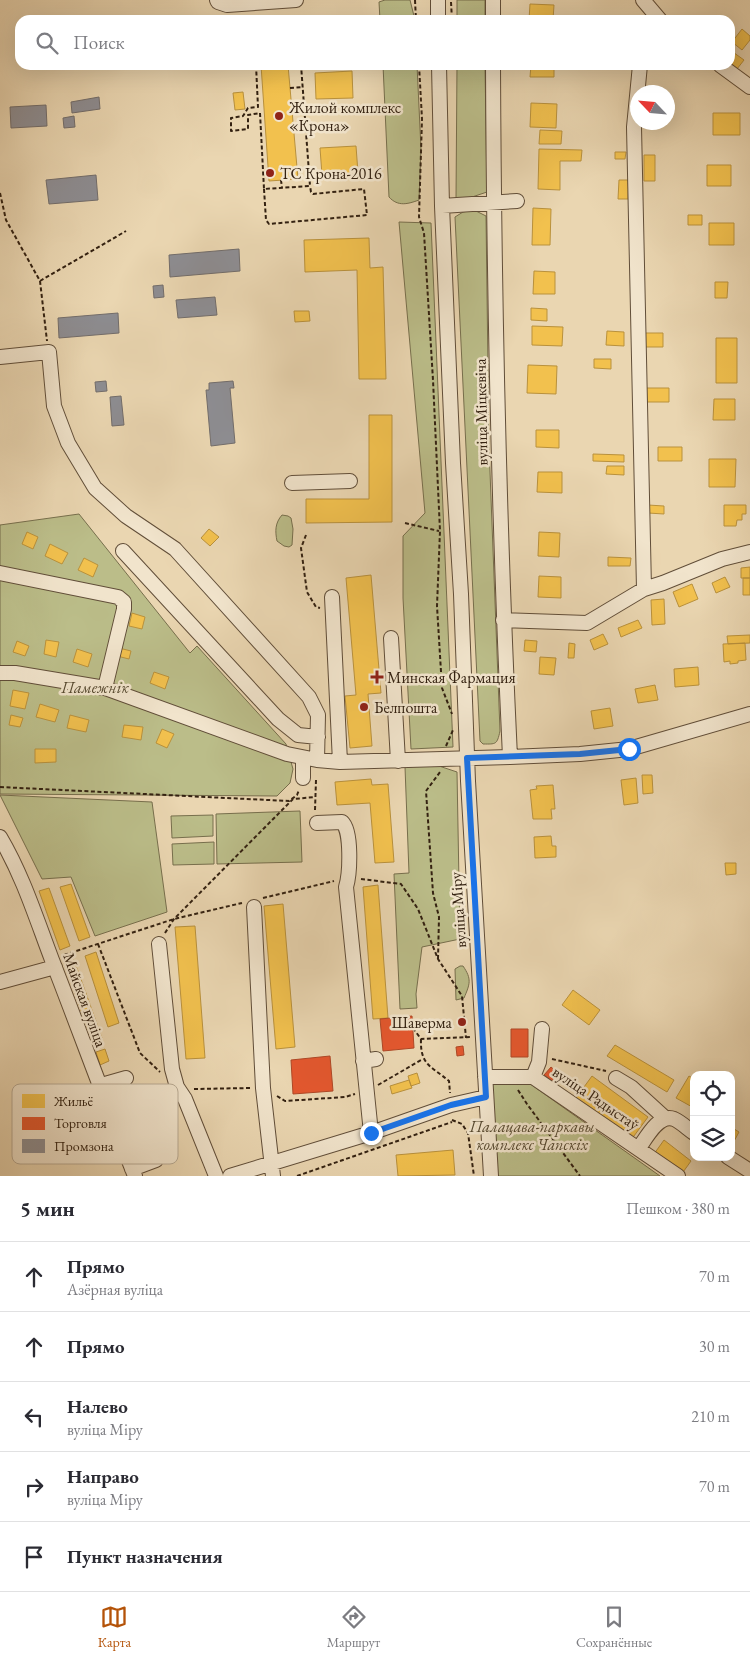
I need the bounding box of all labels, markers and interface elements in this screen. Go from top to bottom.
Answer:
search box [15,15,735,70]
icon: search [33,29,61,57]
text: Поиск [73,30,125,55]
north arrow [630,85,675,130]
place label: Жилой комплекс «Крона» [288,97,401,136]
marker: Жилой комплекс «Крона» [273,110,285,122]
place label: ТС Крона-2016 [280,163,382,184]
marker: ТС Крона-2016 [264,167,276,179]
street label: вуліца Міцкевіча [470,358,492,466]
place label: Минская Фармация [387,667,516,688]
marker: Минская Фармация [371,671,383,683]
park label: Памежнік [60,677,129,698]
place label: Белпошта [374,697,438,718]
marker: Белпошта [358,701,370,713]
route start [618,738,641,761]
street label: вуліца Міру [445,870,471,949]
street label: Майская вуліца [58,950,112,1051]
place label: Шаверма [392,1012,453,1033]
marker: Шаверма [456,1016,468,1028]
street label: вуліца Радыстаў [549,1061,644,1135]
map controls [690,1071,735,1161]
button: locate [690,1071,735,1116]
legend [12,1084,178,1164]
text: Жильё [53,1092,94,1110]
text: Торговля [54,1114,107,1132]
park label: Палацава-паркавы комплекс Чапскіх [468,1116,595,1155]
button: layers [690,1116,735,1161]
route end [360,1122,383,1145]
text: Промзона [54,1137,114,1155]
text: 5 мин [20,1195,75,1222]
text: Пешком · 380 m [626,1198,730,1219]
text: Прямо [67,1254,125,1279]
icon: ahead [20,1263,48,1291]
text: 70 m [699,1266,730,1287]
text: Азёрная вуліца [67,1279,163,1300]
icon: ahead [20,1333,48,1361]
text: Прямо [67,1334,125,1359]
text: 30 m [699,1336,730,1357]
text: Налево [67,1394,128,1419]
icon: left [20,1403,48,1431]
text: 210 m [691,1406,730,1427]
text: вуліца Міру [67,1419,143,1440]
text: Направо [67,1464,139,1489]
icon: right [20,1473,48,1501]
text: 70 m [699,1476,730,1497]
text: вуліца Міру [67,1489,143,1510]
icon: arrive [20,1543,48,1571]
text: Пункт назначения [67,1544,223,1569]
tab: Карта [98,1603,131,1651]
tab: Маршрут [327,1603,380,1651]
tab: Сохранённые [576,1603,652,1651]

